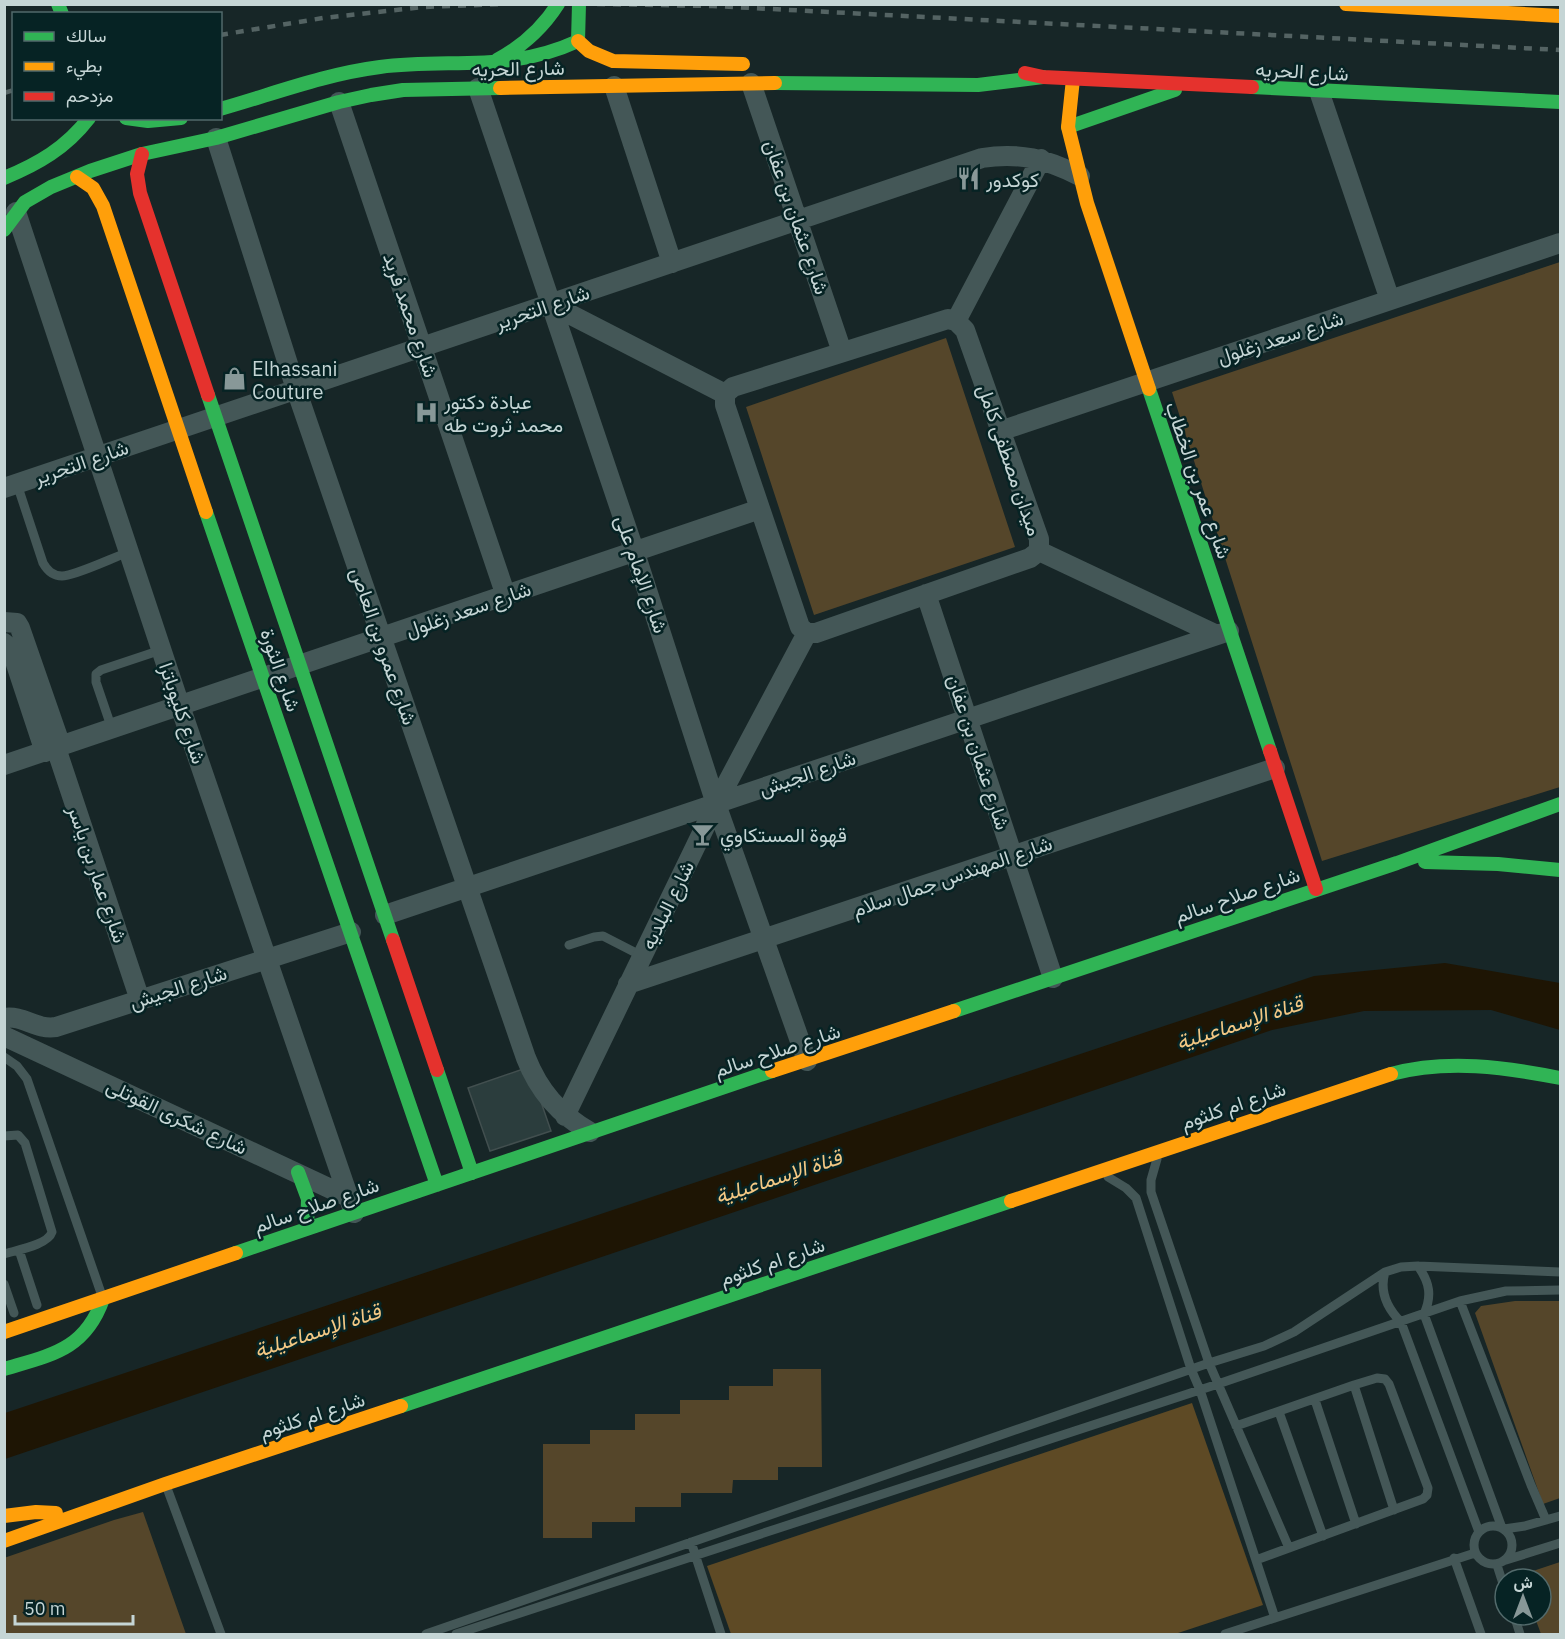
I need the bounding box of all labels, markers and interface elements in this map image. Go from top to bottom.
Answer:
legend [12,12,222,120]
text: سالك [66,24,106,47]
text: بطيء [66,54,102,81]
street label: شارع الحريه [471,54,565,83]
street label: شارع الحريه [1255,55,1349,88]
text: مزدحم [66,84,113,108]
street label: شارع عثمان بن عفان [757,136,836,298]
restaurant icon: كوكدور [955,166,981,192]
place label: كوكدور [985,166,1039,193]
street label: شارع محمد فريد [376,249,445,381]
street label: شارع التحرير [490,278,593,337]
street label: شارع سعد زغلول [1213,304,1347,371]
place label: Elhassani Couture [252,355,338,405]
shop icon: Elhassani Couture [221,366,247,392]
street label: ميدان مصطفى كامل [971,381,1049,539]
place label: عيادة دكتور محمد ثروت طه [443,388,563,438]
street label: شارع عمر بن الخطاب [1158,398,1239,563]
hospital icon: عيادة دكتور محمد ثروت طه [413,400,439,426]
street label: شارع التحرير [29,433,132,492]
street label: شارع الإمام على [608,511,675,637]
street label: شارع عمرو بن العاص [343,564,424,729]
street label: شارع سعد زغلول [402,575,535,644]
street label: شارع الثورة [253,625,308,715]
street label: شارع كليوباترا [152,659,213,768]
street label: شارع عثمان بن عفان [940,671,1017,833]
street label: شارع الجيش [755,744,859,803]
street label: شارع عمار بن ياسر [61,801,134,947]
bar icon: قهوة المستكاوي [689,821,715,847]
place label: قهوة المستكاوي [720,821,847,852]
street label: شارع المهندس جمال سلام [848,829,1056,924]
street label: شارع البلديه [634,856,701,954]
street label: شارع صلاح سالم [1171,861,1304,930]
street label: شارع الجيش [126,959,231,1016]
water label: قناة الإسماعيلية [1172,988,1308,1057]
street label: شارع صلاح سالم [710,1017,844,1084]
street label: شارع شكرى القوتلى [102,1071,252,1161]
street label: شارع ام كلثوم [1177,1074,1289,1137]
water label: قناة الإسماعيلية [711,1142,847,1211]
street label: شارع صلاح سالم [250,1171,383,1240]
street label: شارع ام كلثوم [716,1230,828,1293]
water label: قناة الإسماعيلية [250,1296,386,1365]
street label: شارع ام كلثوم [256,1385,369,1446]
north arrow [1493,1567,1553,1627]
text: ش [1513,1572,1533,1592]
scale bar [15,1588,134,1626]
text: 50 m [24,1597,66,1620]

